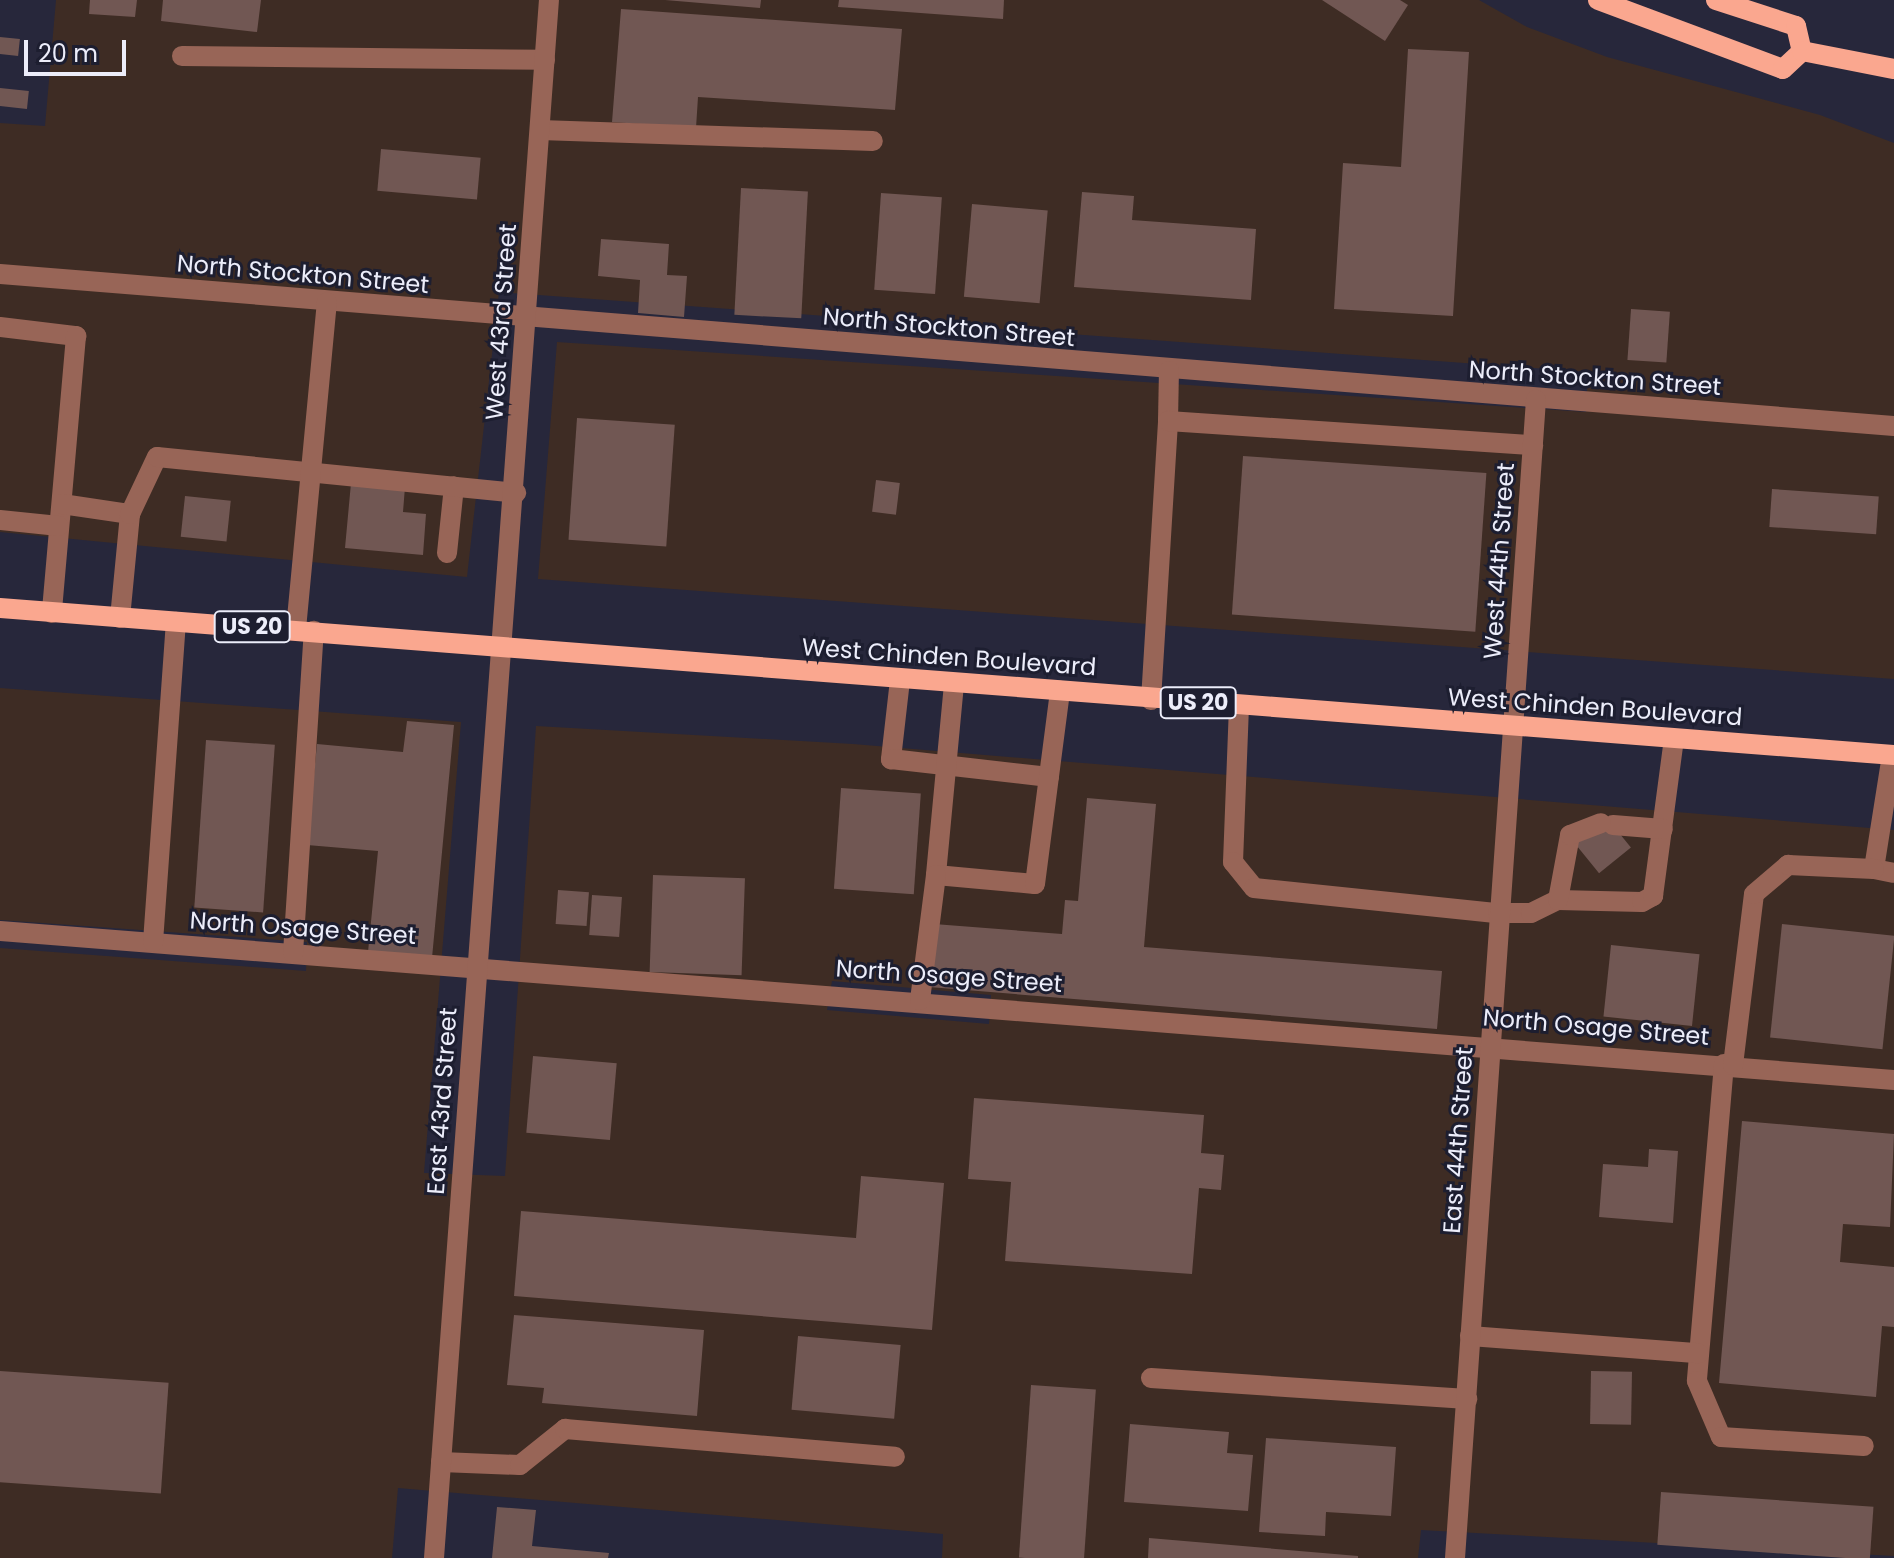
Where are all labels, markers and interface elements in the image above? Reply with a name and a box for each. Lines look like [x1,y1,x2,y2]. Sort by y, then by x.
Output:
scale bar [28,24,130,74]
text: 20 m [38,37,98,70]
street label: West 43rd Street [480,223,522,421]
street label: North Stockton Street [176,249,430,299]
street label: North Stockton Street [822,302,1076,352]
street label: North Stockton Street [1468,355,1722,401]
street label: West 44th Street [1478,462,1520,660]
road number: US 20 [212,609,292,645]
street label: West Chinden Boulevard [801,632,1097,682]
street label: West Chinden Boulevard [1447,682,1743,732]
road number: US 20 [1158,685,1238,721]
street label: North Osage Street [189,906,417,950]
street label: North Osage Street [835,954,1063,998]
street label: North Osage Street [1482,1003,1710,1051]
street label: East 43rd Street [421,1007,463,1195]
street label: East 44th Street [1437,1046,1479,1234]

